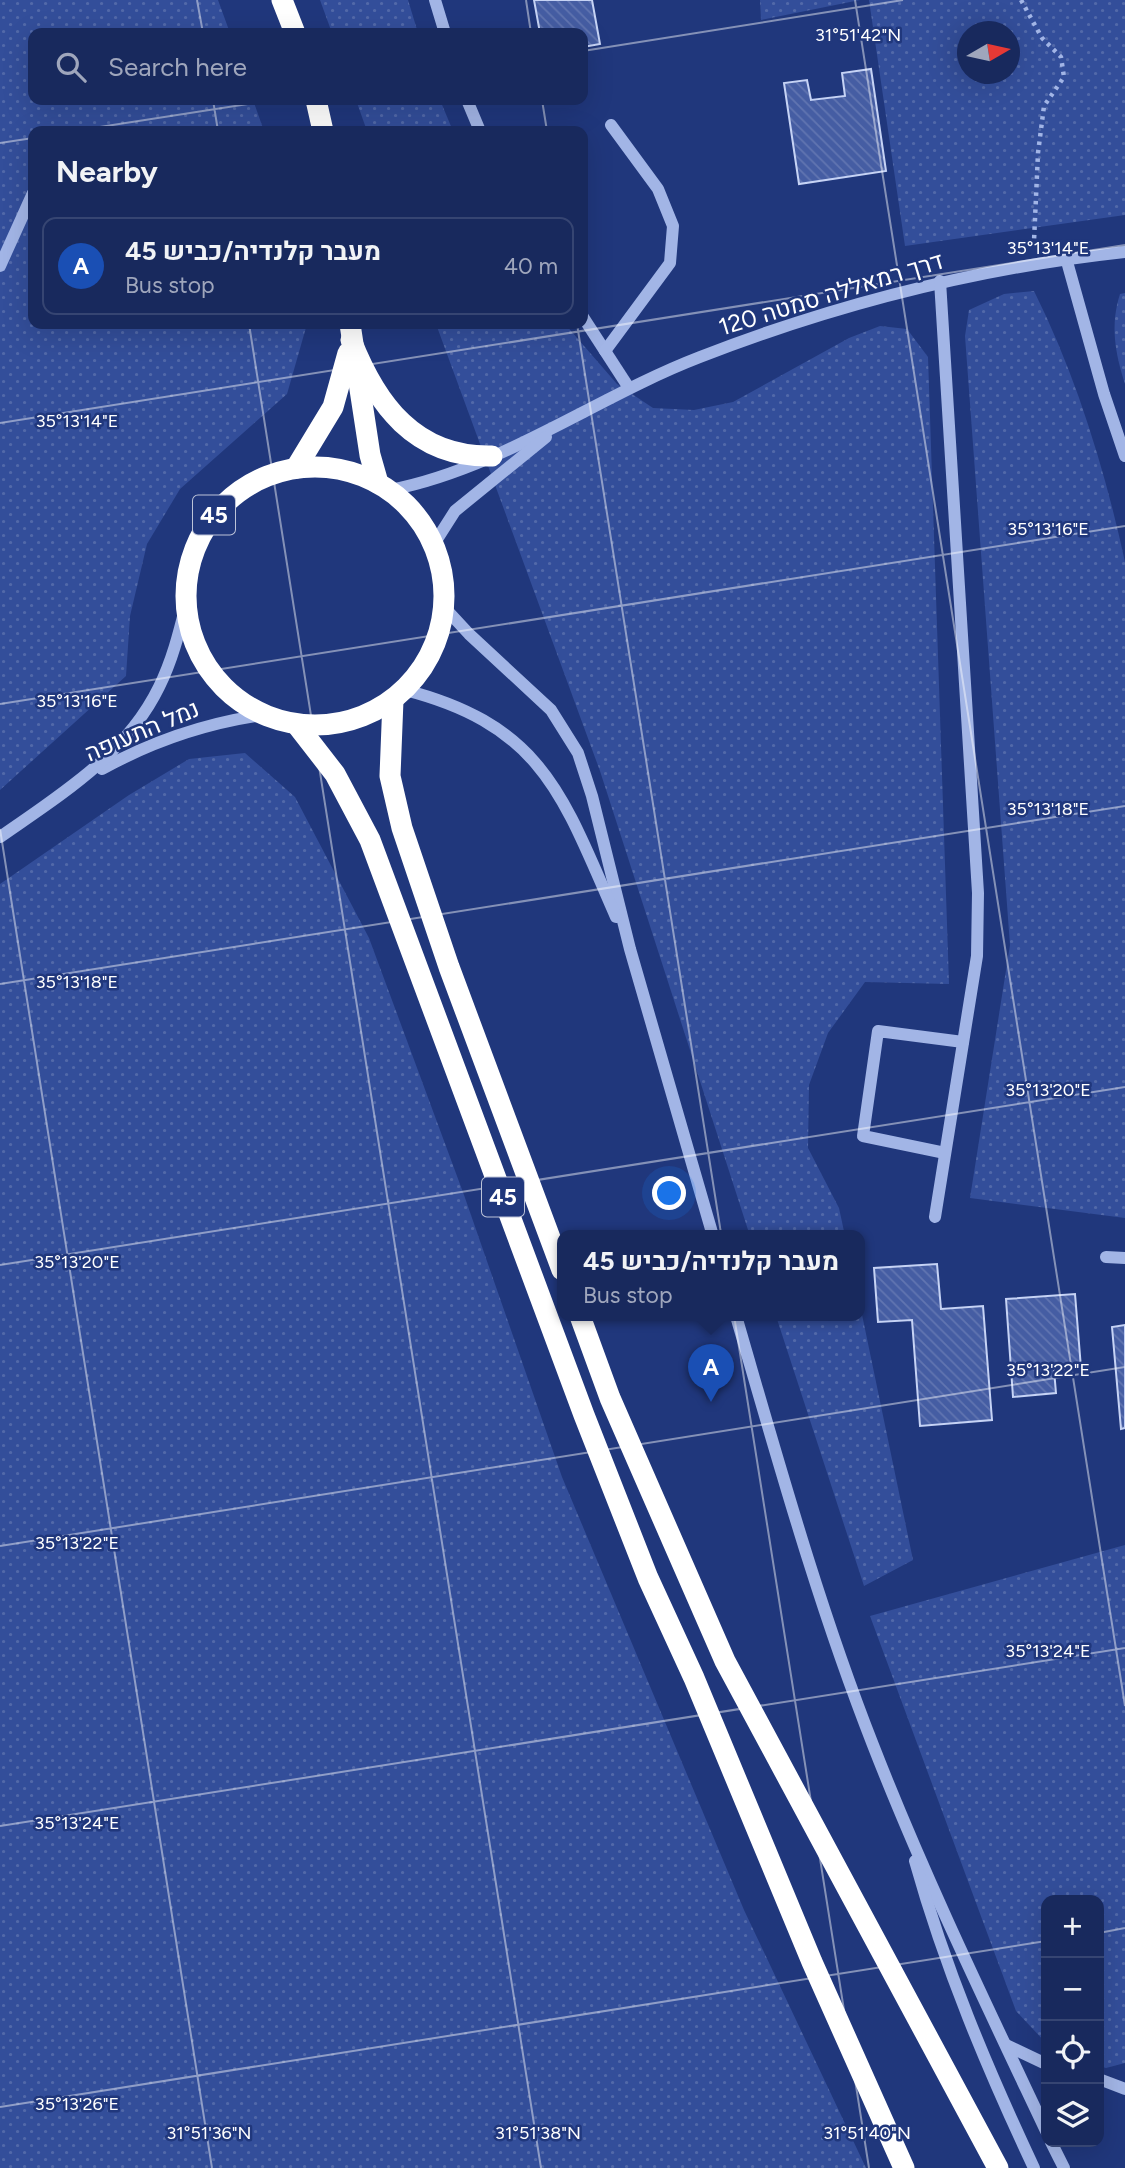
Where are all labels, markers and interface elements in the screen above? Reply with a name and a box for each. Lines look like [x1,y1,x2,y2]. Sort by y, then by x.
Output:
north arrow [957,21,1020,84]
text: 31°51'42"N [815,24,901,46]
search box [28,28,588,105]
icon: search [52,48,90,86]
text: Search here [108,51,247,83]
text: Nearby [56,153,158,190]
text: מעבר קלנדיה/כביש 45 [125,235,381,267]
text: 35°13'14"E [1007,237,1089,259]
street label: דרך רמאללה סמטה 120 [715,246,947,341]
text: A [73,252,89,280]
text: 40 m [504,252,558,280]
text: Bus stop [125,271,215,299]
text: 35°13'14"E [36,410,118,432]
road number: 45 [193,495,235,534]
text: 35°13'16"E [1007,518,1089,540]
text: 35°13'16"E [36,690,118,712]
street label: נמל התעופה [80,693,203,768]
text: 35°13'18"E [1007,798,1089,820]
text: 35°13'18"E [36,971,118,993]
text: 35°13'20"E [1005,1079,1091,1101]
your location [652,1176,686,1210]
road number: 45 [482,1178,524,1216]
popup [557,1230,865,1321]
text: מעבר קלנדיה/כביש 45 [583,1245,839,1277]
text: 35°13'20"E [34,1251,120,1273]
text: Bus stop [583,1281,673,1309]
pin: A [688,1344,734,1402]
text: 35°13'22"E [1006,1359,1090,1381]
text: 35°13'22"E [35,1532,119,1554]
text: 35°13'24"E [1005,1640,1091,1662]
text: 35°13'24"E [34,1812,120,1834]
map controls [1041,1895,1104,2147]
button: + [1041,1895,1104,1958]
button: − [1041,1958,1104,2021]
button: locate [1041,2021,1104,2084]
button: layers [1041,2084,1104,2147]
text: 35°13'26"E [35,2093,119,2115]
text: 31°51'36"N [167,2122,251,2144]
text: 31°51'38"N [495,2122,581,2144]
text: 31°51'40"N [823,2122,911,2144]

